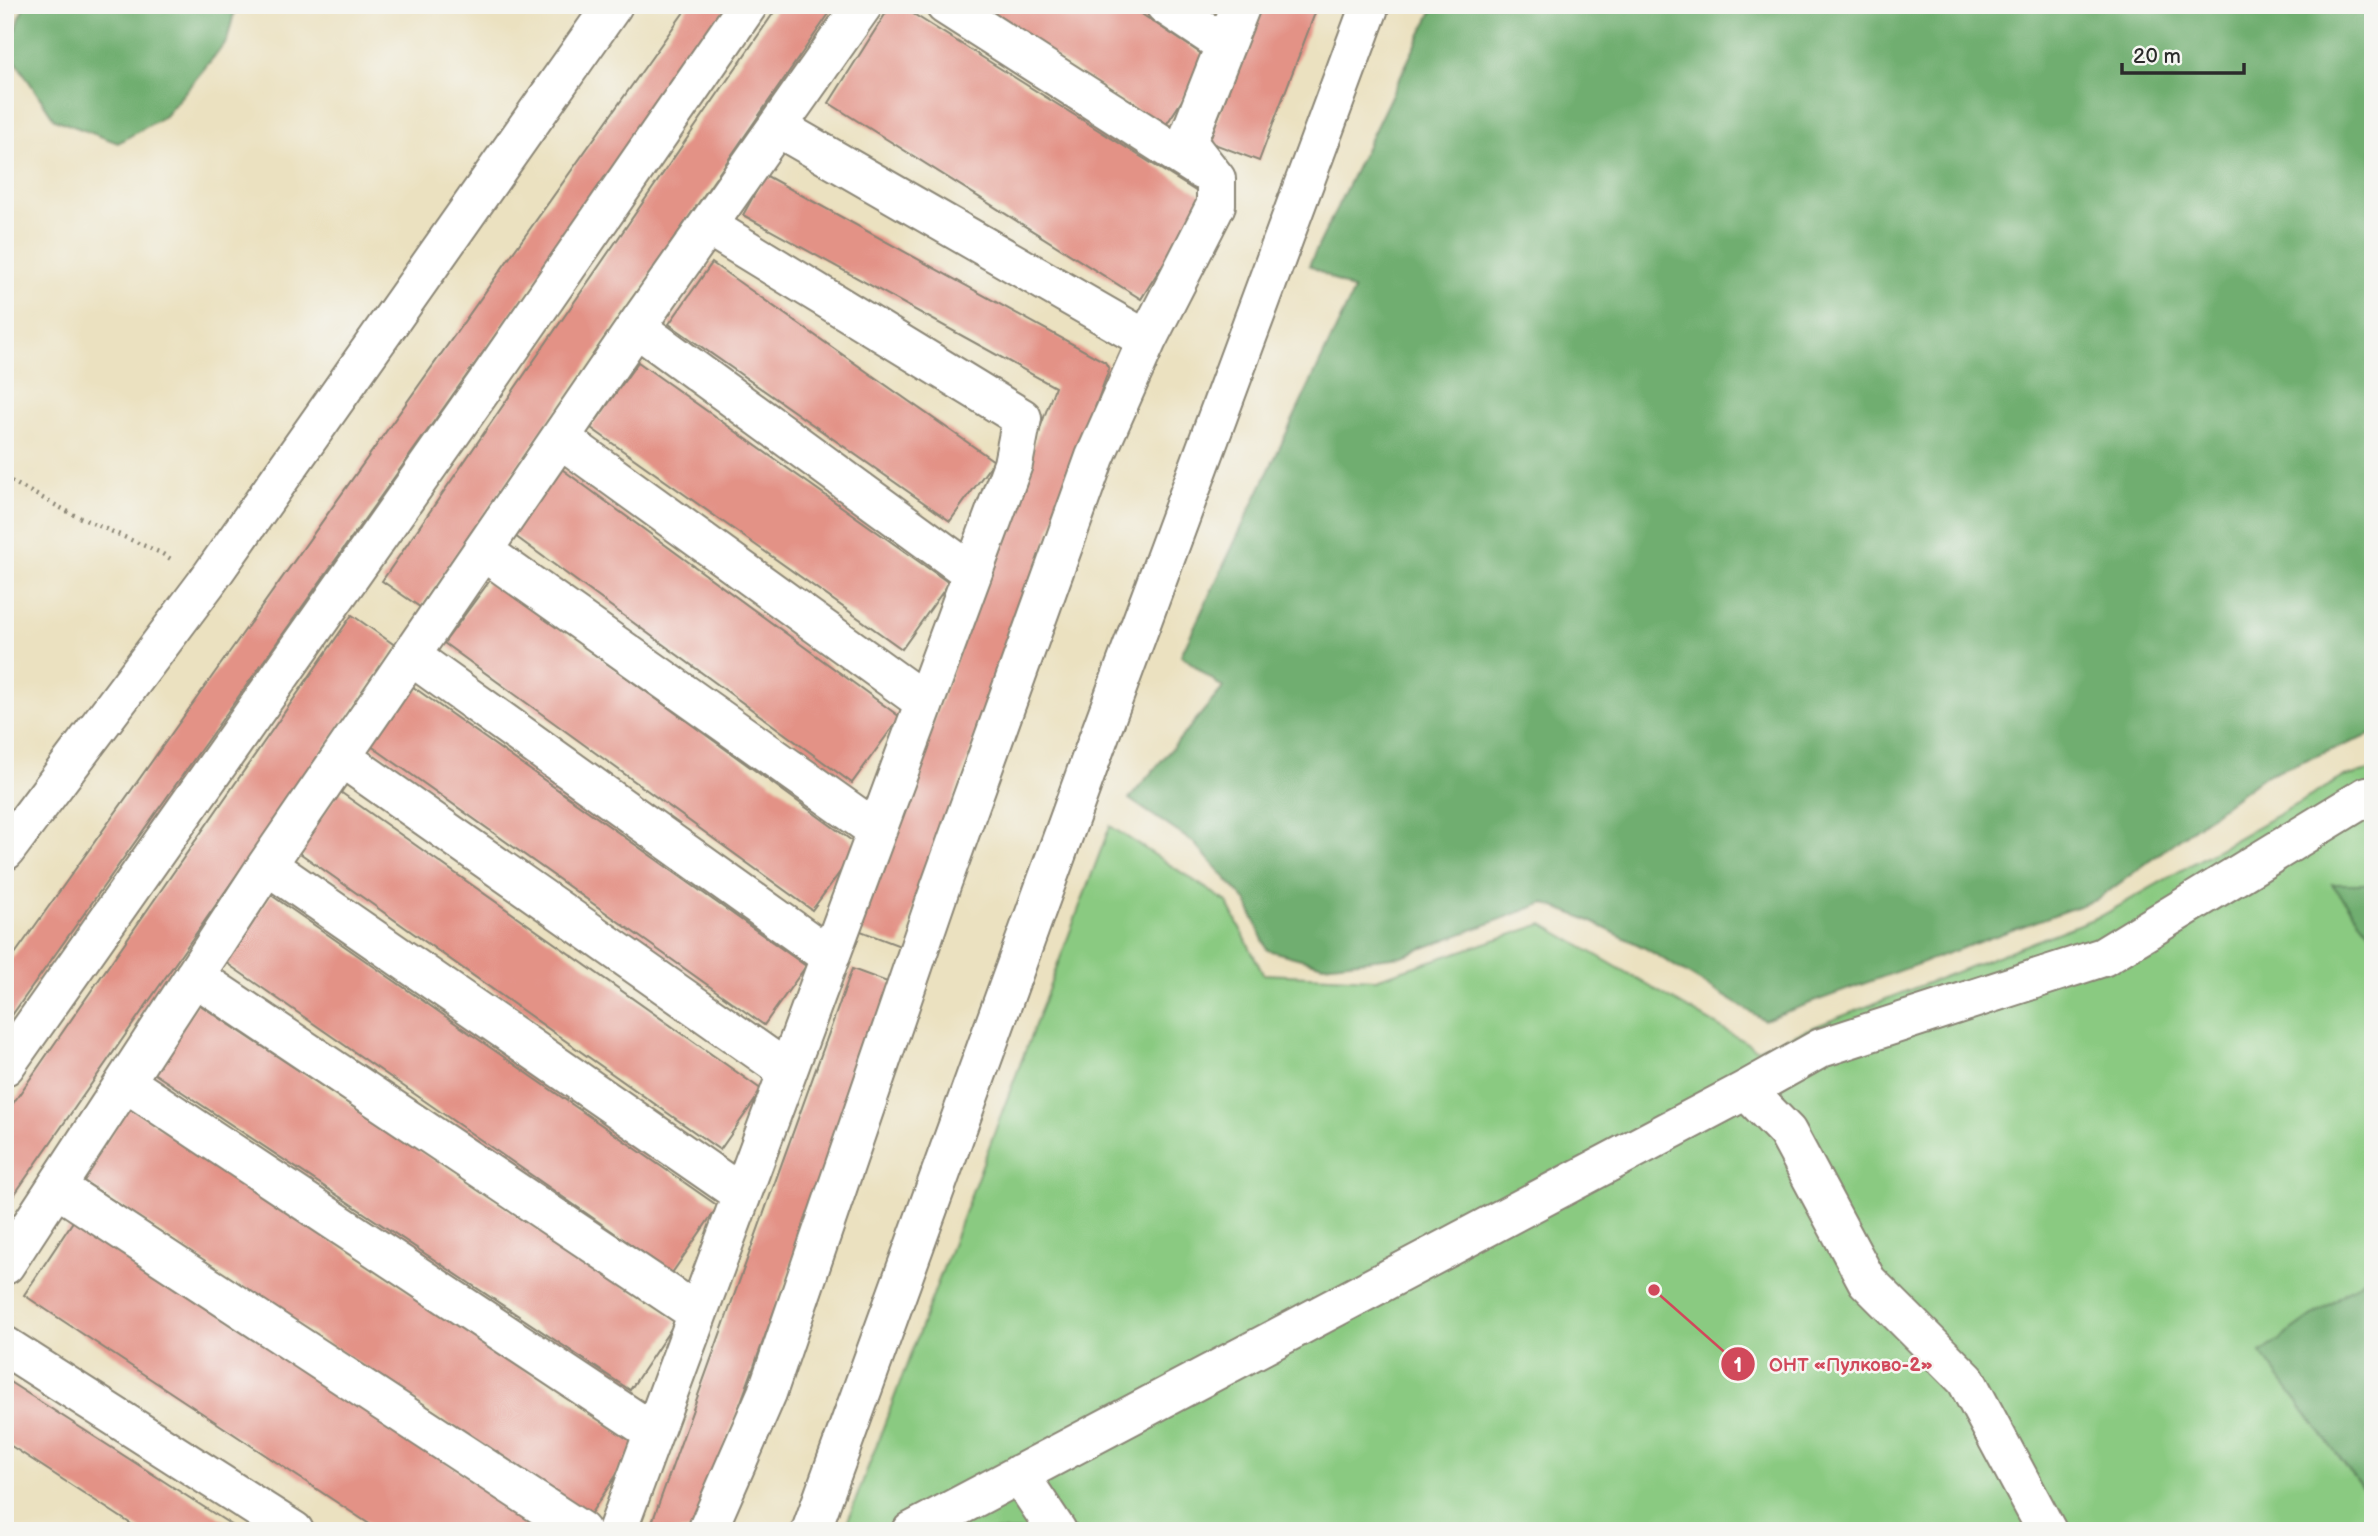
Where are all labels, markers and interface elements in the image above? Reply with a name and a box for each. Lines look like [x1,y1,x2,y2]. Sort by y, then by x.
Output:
scale bar [2122,32,2245,76]
text: 20 m [2133,44,2181,69]
callout: ОНТ «Пулково-2» [1720,1344,1947,1384]
text: 1 [1734,1353,1742,1378]
text: ОНТ «Пулково-2» [1769,1354,1933,1377]

